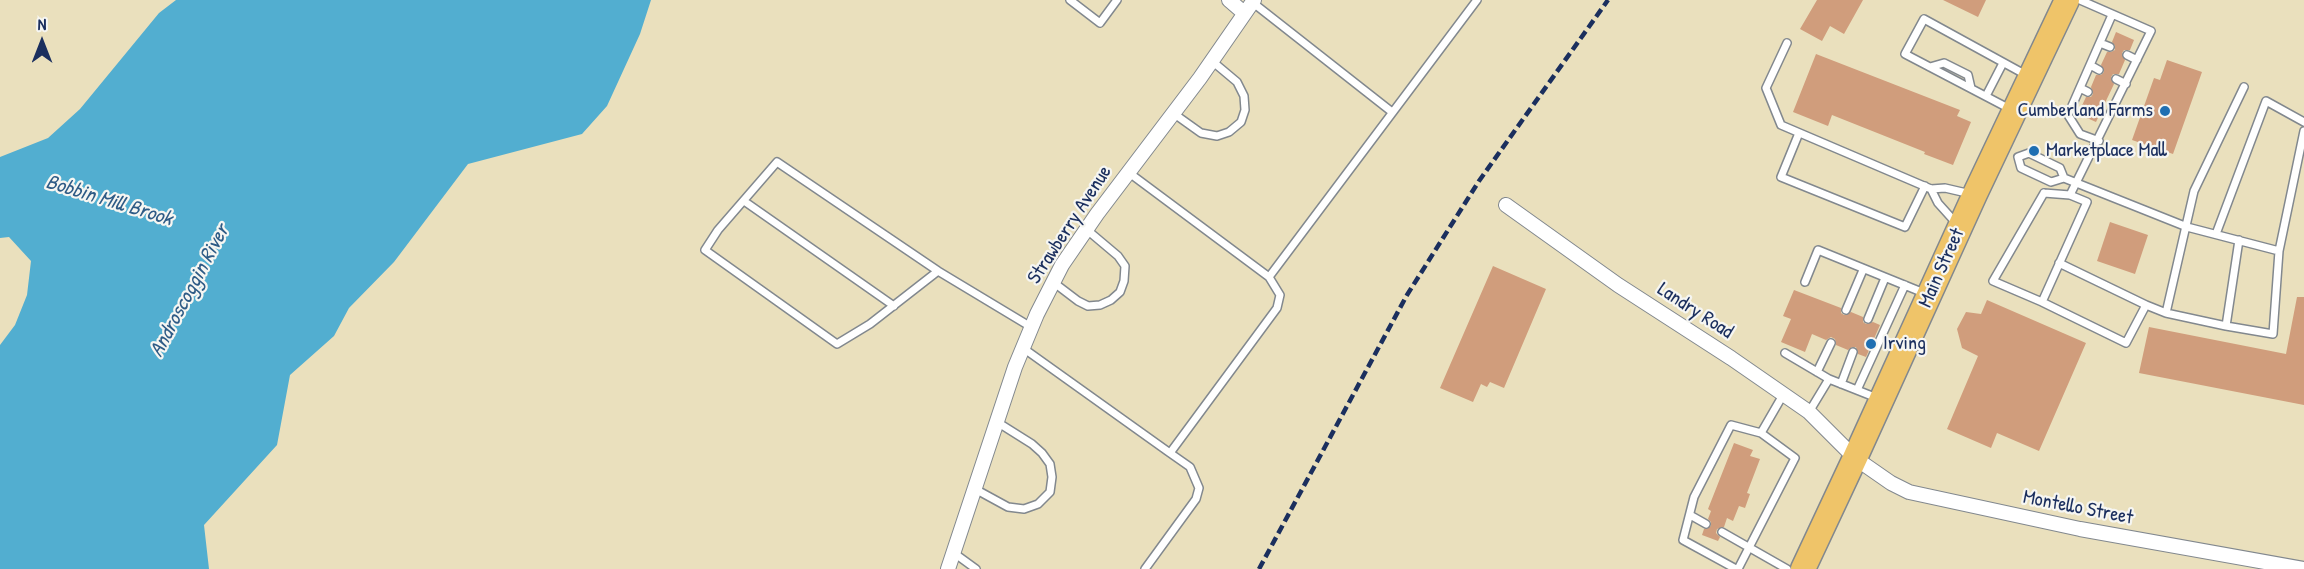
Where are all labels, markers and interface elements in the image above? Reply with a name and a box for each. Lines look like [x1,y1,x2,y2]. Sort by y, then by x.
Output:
north arrow [12,12,72,72]
text: N [38,13,46,35]
place label: Cumberland Farms [2018,99,2153,123]
marker: Cumberland Farms [2158,104,2172,118]
place label: Marketplace Mall [2046,139,2167,163]
marker: Marketplace Mall [2027,144,2041,158]
street label: Strawberry Avenue [1023,161,1117,289]
water label: Bobbin Mill Brook [43,170,175,232]
water label: Androscoggin River [145,221,235,361]
street label: Main Street [1914,225,1970,311]
street label: Landry Road [1653,278,1737,344]
place label: Irving [1883,332,1926,356]
marker: Irving [1864,337,1878,351]
street label: Montello Street [2021,486,2135,530]

